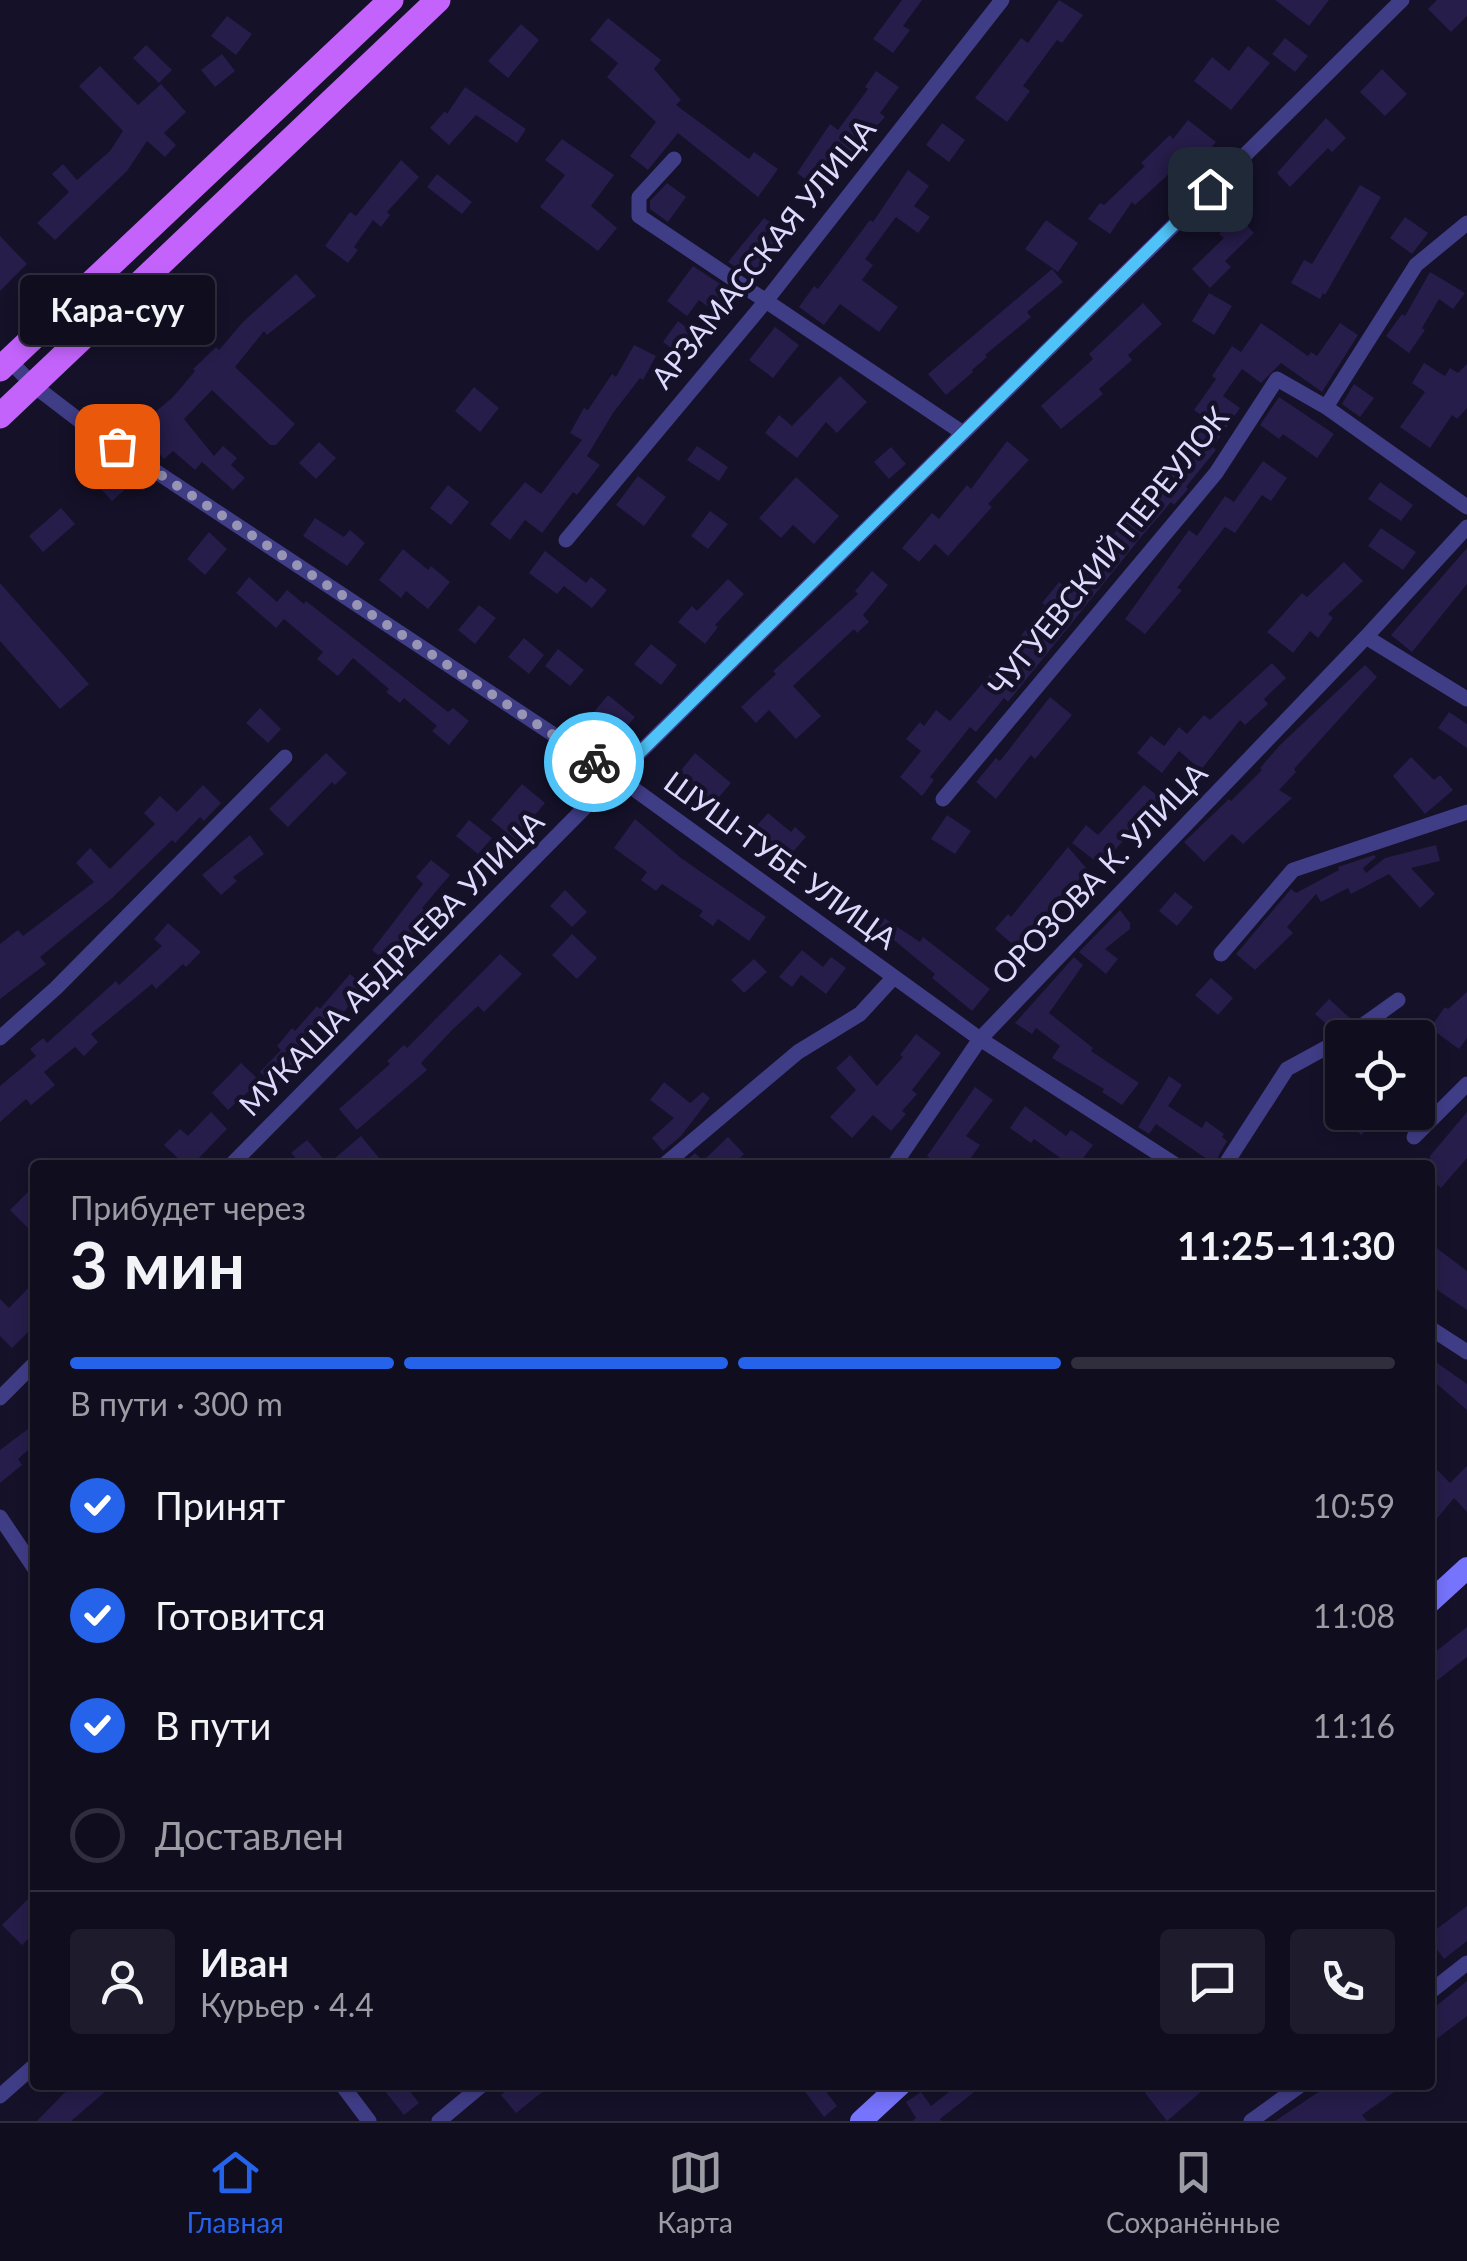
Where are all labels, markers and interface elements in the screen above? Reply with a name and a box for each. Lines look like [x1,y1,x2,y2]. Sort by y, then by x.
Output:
street label: АРЗАМАССКАЯ УЛИЦА [643,110,883,395]
pin [1168,147,1253,232]
icon: home [1183,162,1238,217]
callout: Кара-суу [19,276,214,346]
text: Кара-суу [51,290,184,329]
street label: ЧУГУЕВСКИЙ ПЕРЕУЛОК [980,399,1235,703]
pin [75,404,160,489]
icon: bag [90,419,145,474]
courier [544,712,644,812]
icon: bike [567,735,622,790]
street label: ОРОЗОВА К. УЛИЦА [983,754,1214,991]
street label: ШУШ-ТУБЕ УЛИЦА [658,763,905,956]
street label: МУКАША АБДРАЕВА УЛИЦА [231,802,551,1122]
map controls [1325,1020,1435,1130]
button: locate [1325,1020,1435,1130]
text: Прибудет через [70,1188,306,1227]
text: 11:25–11:30 [1177,1222,1395,1268]
text: 3 мин [70,1225,245,1303]
text: В пути · 300 m [70,1384,283,1423]
icon: check [70,1478,125,1533]
text: Принят [155,1482,285,1528]
text: 10:59 [1313,1486,1395,1525]
icon: check [70,1588,125,1643]
text: Готовится [155,1592,326,1638]
text: 11:08 [1313,1596,1395,1635]
icon: check [70,1698,125,1753]
text: В пути [155,1702,271,1748]
text: 11:16 [1313,1706,1395,1745]
text: Доставлен [155,1812,344,1858]
button: person [70,1929,175,2034]
button: chat [1160,1929,1265,2034]
button: phone [1290,1929,1395,2034]
text: Иван [200,1939,289,1985]
text: Курьер · 4.4 [200,1985,374,2024]
tab: Главная [187,2145,284,2239]
tab: Карта [657,2145,733,2239]
tab: Сохранённые [1106,2145,1280,2239]

